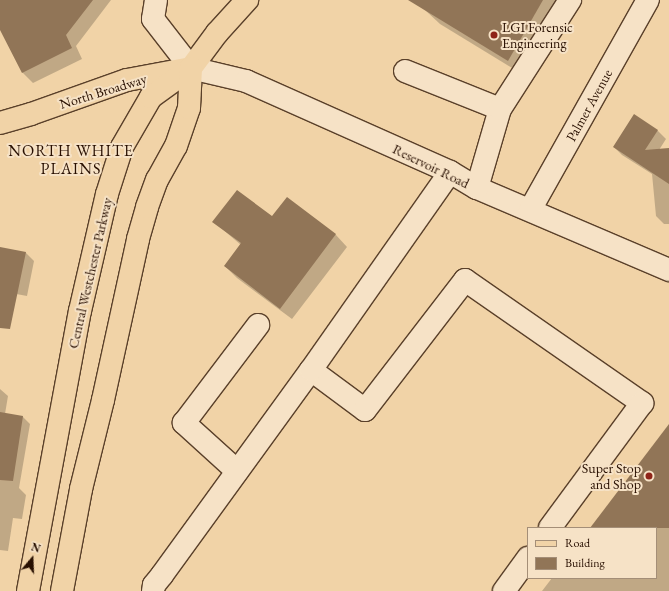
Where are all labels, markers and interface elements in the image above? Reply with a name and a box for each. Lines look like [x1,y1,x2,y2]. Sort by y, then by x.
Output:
place label: LGI Forensic Engineering [502,19,573,52]
marker: LGI Forensic Engineering [489,30,499,40]
street label: Palmer Avenue [562,66,616,144]
street label: North Broadway [57,70,149,112]
street label: Reservoir Road [390,140,472,192]
district label: NORTH WHITE PLAINS [8,141,134,179]
street label: Central Westchester Parkway [64,196,116,350]
place label: Super Stop and Shop [582,460,641,492]
marker: Super Stop and Shop [644,471,654,481]
legend [527,527,657,579]
text: Road [565,535,590,551]
north arrow [12,539,52,579]
text: N [29,540,42,556]
text: Building [565,555,605,571]

